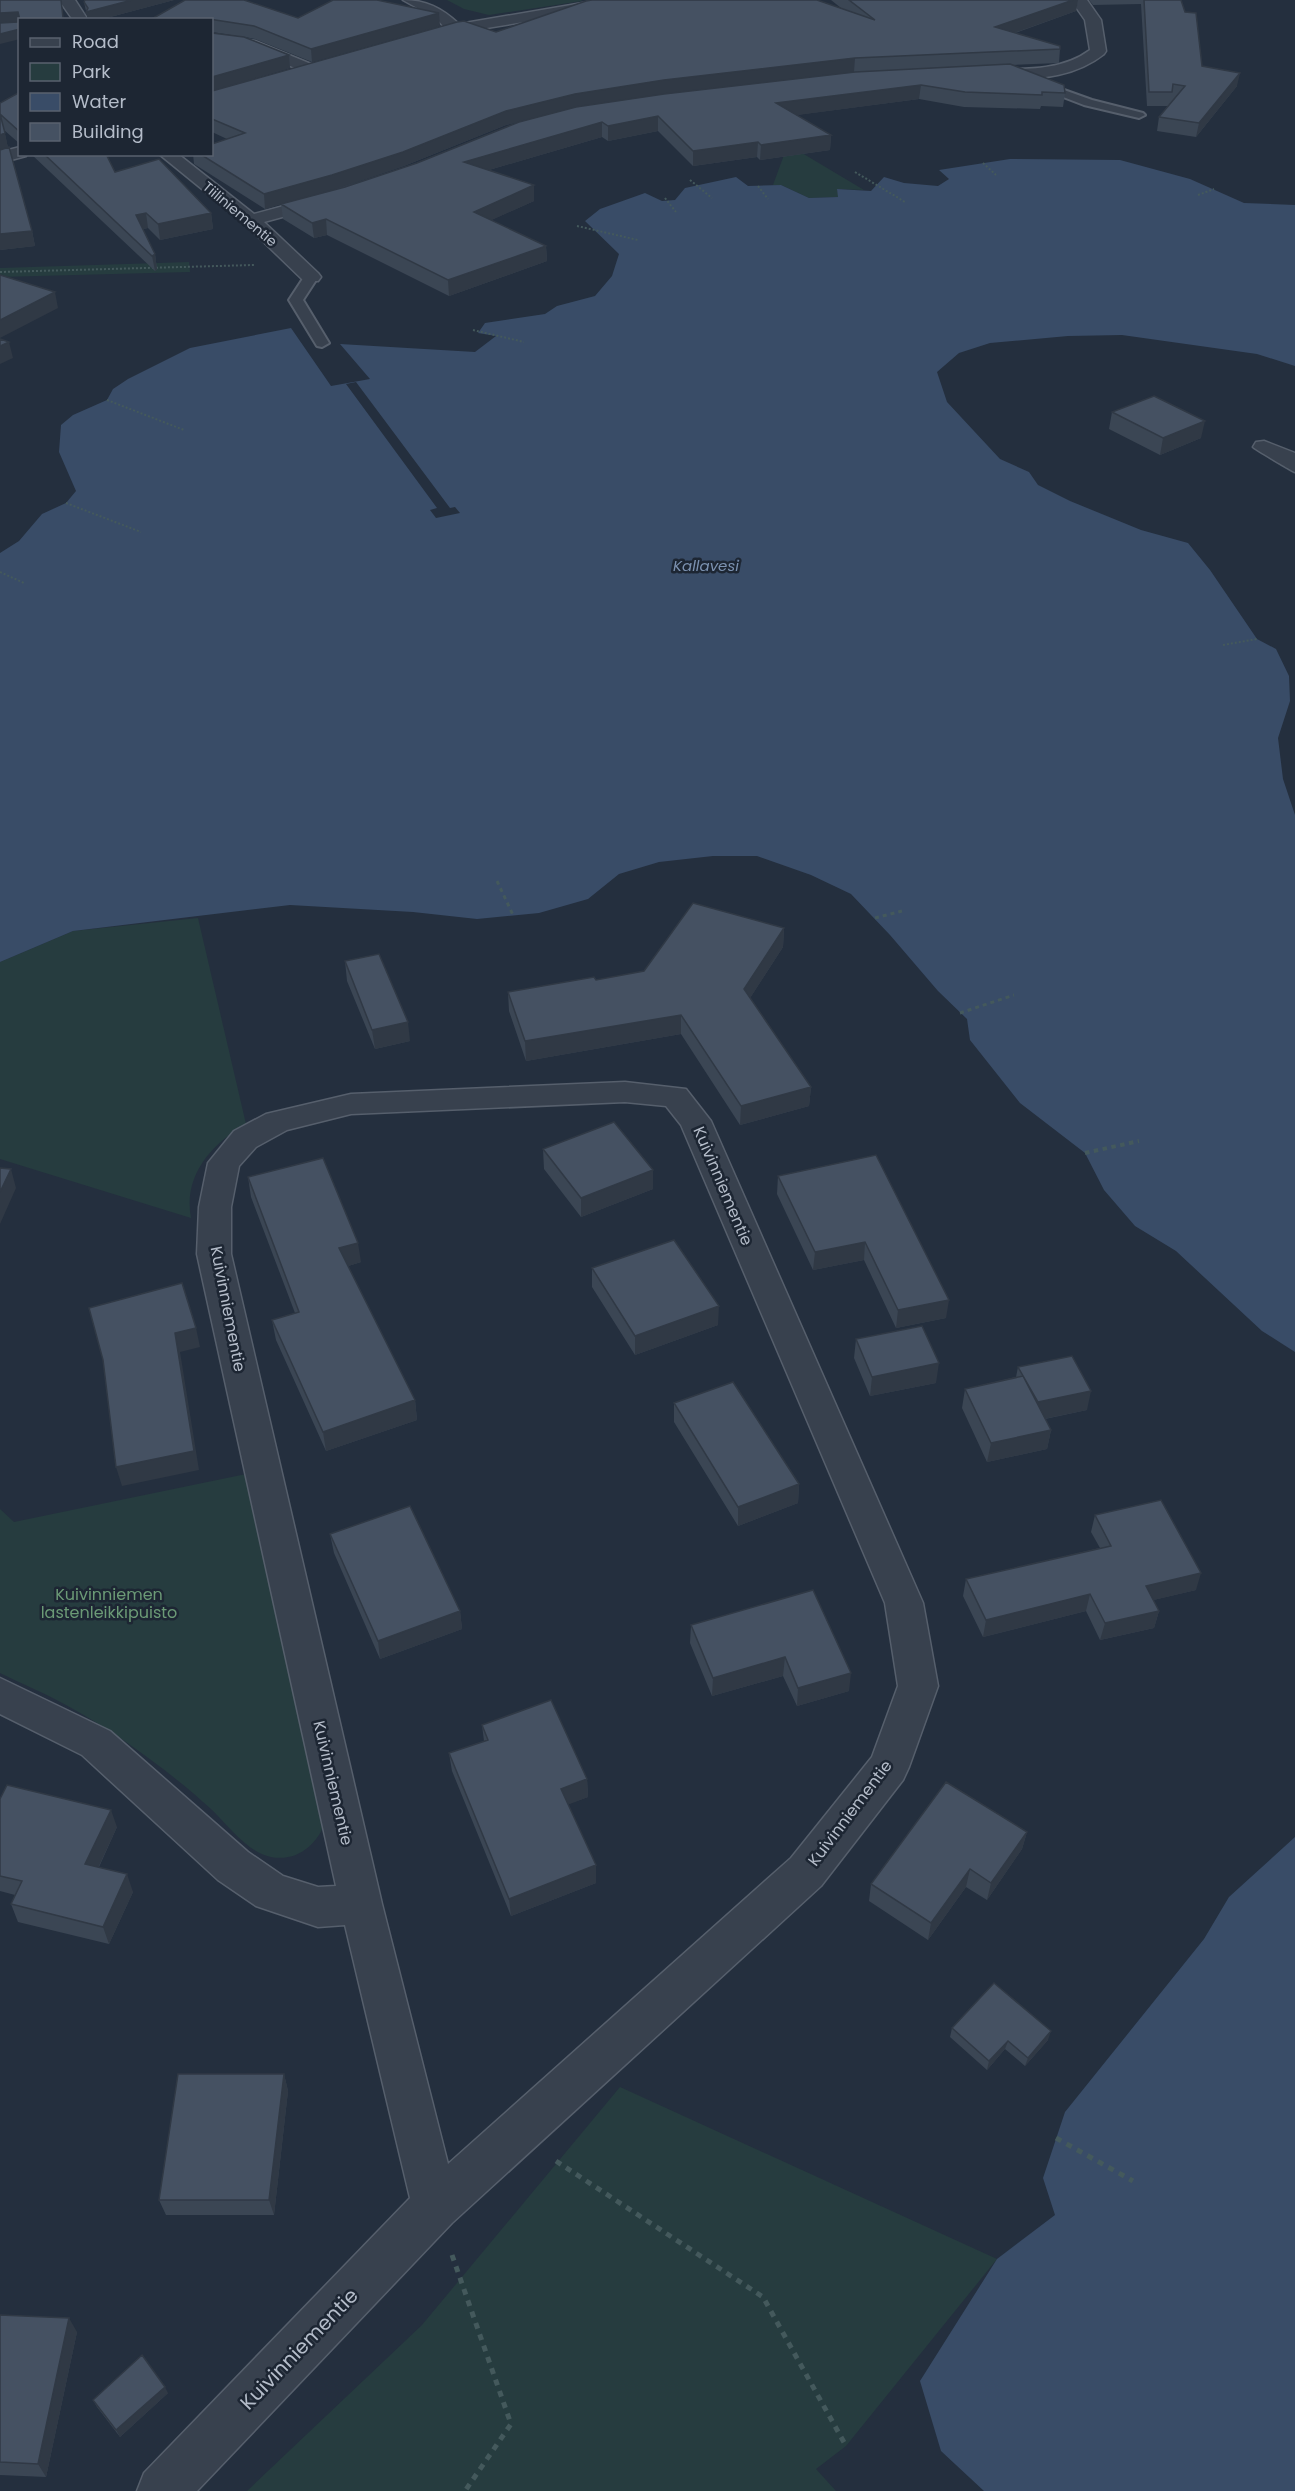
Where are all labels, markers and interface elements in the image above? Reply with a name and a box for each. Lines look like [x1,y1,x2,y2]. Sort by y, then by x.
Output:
legend [18,18,213,156]
text: Road [72,29,119,54]
text: Park [72,59,111,84]
text: Water [72,89,126,114]
text: Building [72,119,144,144]
street label: Tiiliniementie [198,177,282,251]
water label: Kallavesi [673,555,739,576]
street label: Kuivinniementie [688,1123,758,1249]
street label: Kuivinniementie [205,1244,251,1374]
park label: Kuivinniemen lastenleikkipuisto [41,1583,177,1624]
street label: Kuivinniementie [307,1718,359,1848]
street label: Kuivinniementie [802,1755,898,1871]
street label: Kuivinniementie [234,2282,364,2416]

